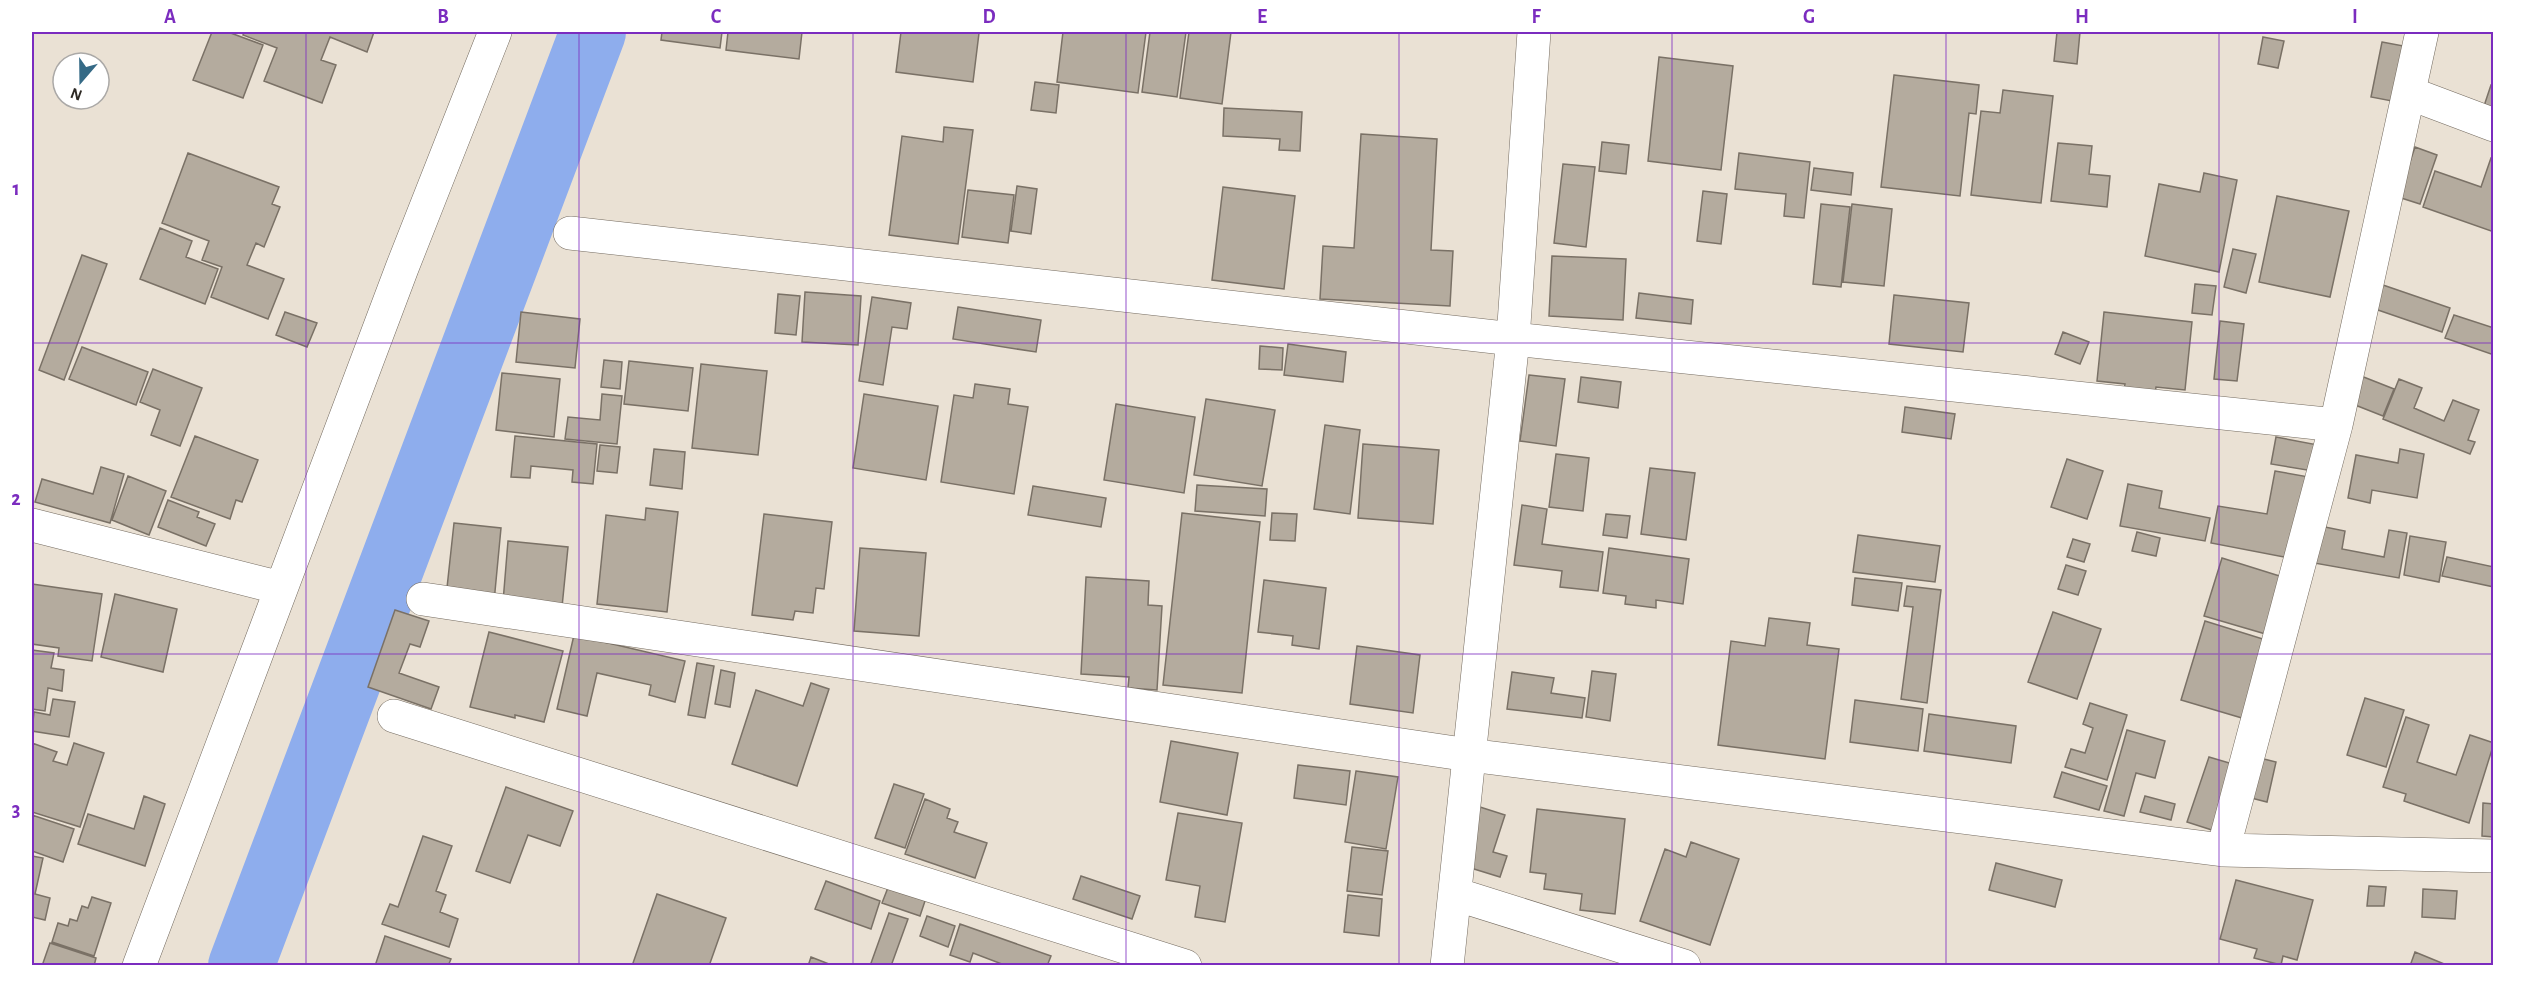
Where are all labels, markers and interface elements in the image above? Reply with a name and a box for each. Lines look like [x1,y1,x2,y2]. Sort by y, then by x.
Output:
text: A [164,7,176,27]
text: B [437,7,449,27]
text: C [711,7,722,27]
text: D [982,7,996,27]
text: E [1257,7,1267,27]
text: F [1531,7,1541,27]
text: G [1803,7,1815,27]
text: H [2075,7,2089,27]
text: I [2352,7,2358,27]
north arrow [51,51,111,111]
text: N [68,85,84,104]
text: 1 [12,179,20,199]
text: 2 [11,489,21,509]
text: 3 [12,800,20,820]

